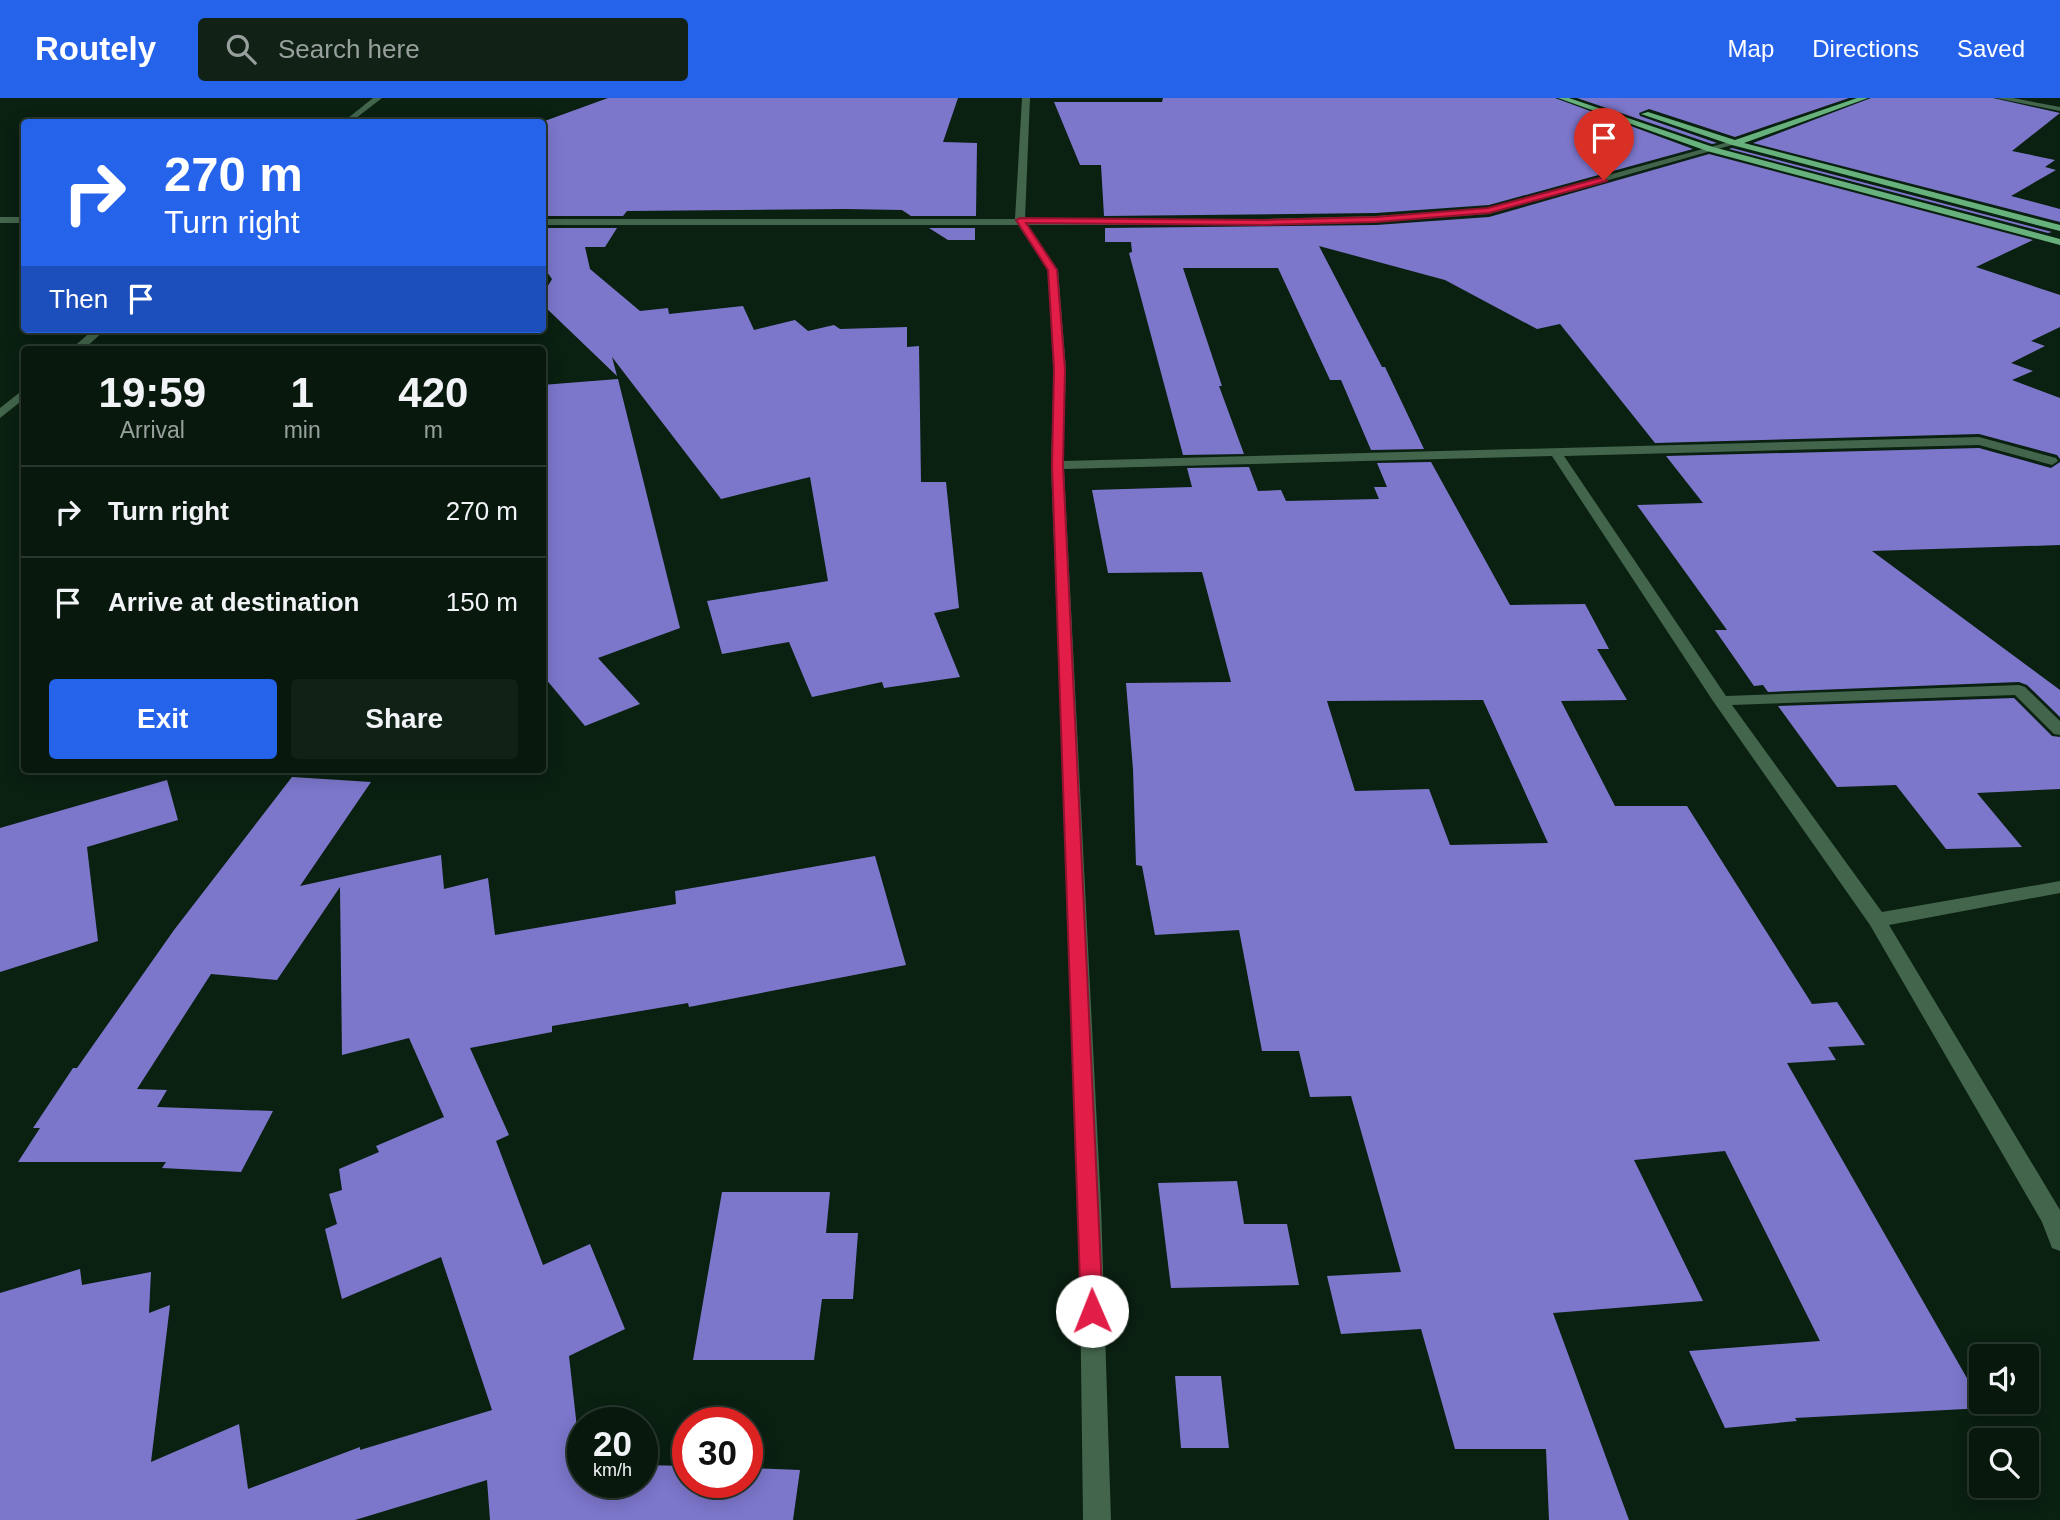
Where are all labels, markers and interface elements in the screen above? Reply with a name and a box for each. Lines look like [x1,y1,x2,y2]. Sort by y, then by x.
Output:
search box [198,18,688,81]
text: Routely [35,30,156,67]
icon: search [222,30,260,68]
text: Search here [278,34,420,64]
text: Map [1728,35,1774,62]
text: Directions [1812,35,1919,62]
text: Saved [1957,35,2025,62]
pin [1574,108,1634,180]
icon: arrive [1585,119,1623,157]
icon: right [49,147,140,238]
text: 270 m [164,147,303,201]
text: Turn right [164,204,300,240]
icon: arrive [122,280,160,318]
text: Then [49,284,108,314]
text: 19:59 [99,369,206,416]
text: 1 [290,369,314,416]
text: 420 [398,369,468,416]
text: Arrival [120,417,185,443]
text: min [284,417,321,443]
text: m [424,417,443,443]
icon: right [49,493,87,531]
text: Turn right [108,496,229,526]
text: 270 m [446,496,518,526]
icon: arrive [49,584,87,622]
text: Arrive at destination [108,587,359,617]
text: 150 m [446,587,518,617]
button: Exit [49,679,277,759]
button: Share [291,679,518,759]
position arrow [1055,1274,1129,1348]
map controls [1969,1344,2039,1498]
button: sound [1969,1344,2039,1414]
speed limit sign: 30 [672,1407,763,1498]
text: 20 [593,1424,632,1463]
button: search [1969,1428,2039,1498]
text: km/h [593,1460,632,1480]

